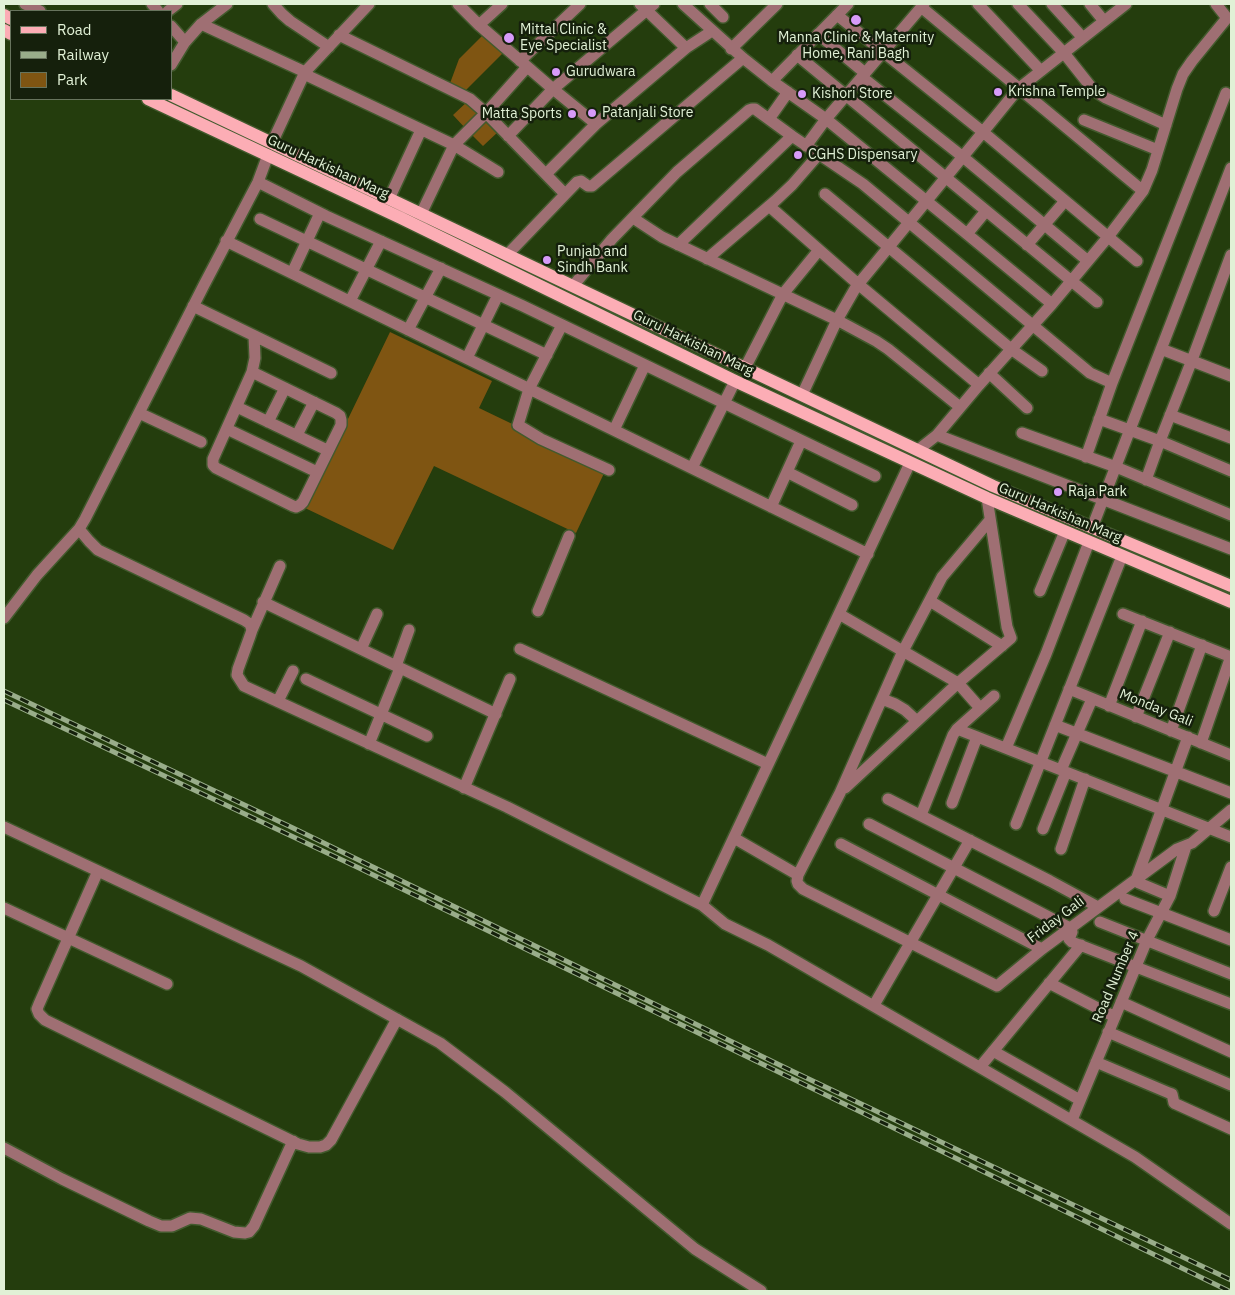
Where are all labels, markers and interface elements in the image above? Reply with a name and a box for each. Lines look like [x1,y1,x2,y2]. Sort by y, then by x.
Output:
legend [10,10,172,100]
marker: Manna Clinic & Maternity Home, Rani Bagh [849,13,863,27]
text: Road [57,20,92,39]
place label: Mittal Clinic & Eye Specialist [520,22,607,54]
place label: Manna Clinic & Maternity Home, Rani Bagh [778,30,934,62]
marker: Mittal Clinic & Eye Specialist [502,31,516,45]
text: Railway [57,45,109,64]
place label: Gurudwara [566,64,636,80]
marker: Gurudwara [550,66,562,78]
text: Park [57,70,87,89]
place label: Krishna Temple [1008,84,1105,100]
place label: Kishori Store [812,86,893,102]
marker: Krishna Temple [992,86,1004,98]
marker: Kishori Store [796,88,808,100]
place label: Patanjali Store [602,105,693,121]
place label: Matta Sports [482,106,562,122]
marker: Patanjali Store [586,107,598,119]
marker: Matta Sports [566,108,578,120]
street label: Guru Harkishan Marg [265,131,391,203]
place label: CGHS Dispensary [808,147,918,163]
marker: CGHS Dispensary [792,149,804,161]
place label: Punjab and Sindh Bank [557,244,628,276]
marker: Punjab and Sindh Bank [541,254,553,266]
street label: Guru Harkishan Marg [630,307,756,379]
street label: Guru Harkishan Marg [996,479,1124,547]
place label: Raja Park [1068,484,1127,500]
marker: Raja Park [1052,486,1064,498]
street label: Monday Gali [1117,686,1195,730]
street label: Friday Gali [1024,893,1088,947]
street label: Road Number 4 [1089,929,1143,1025]

